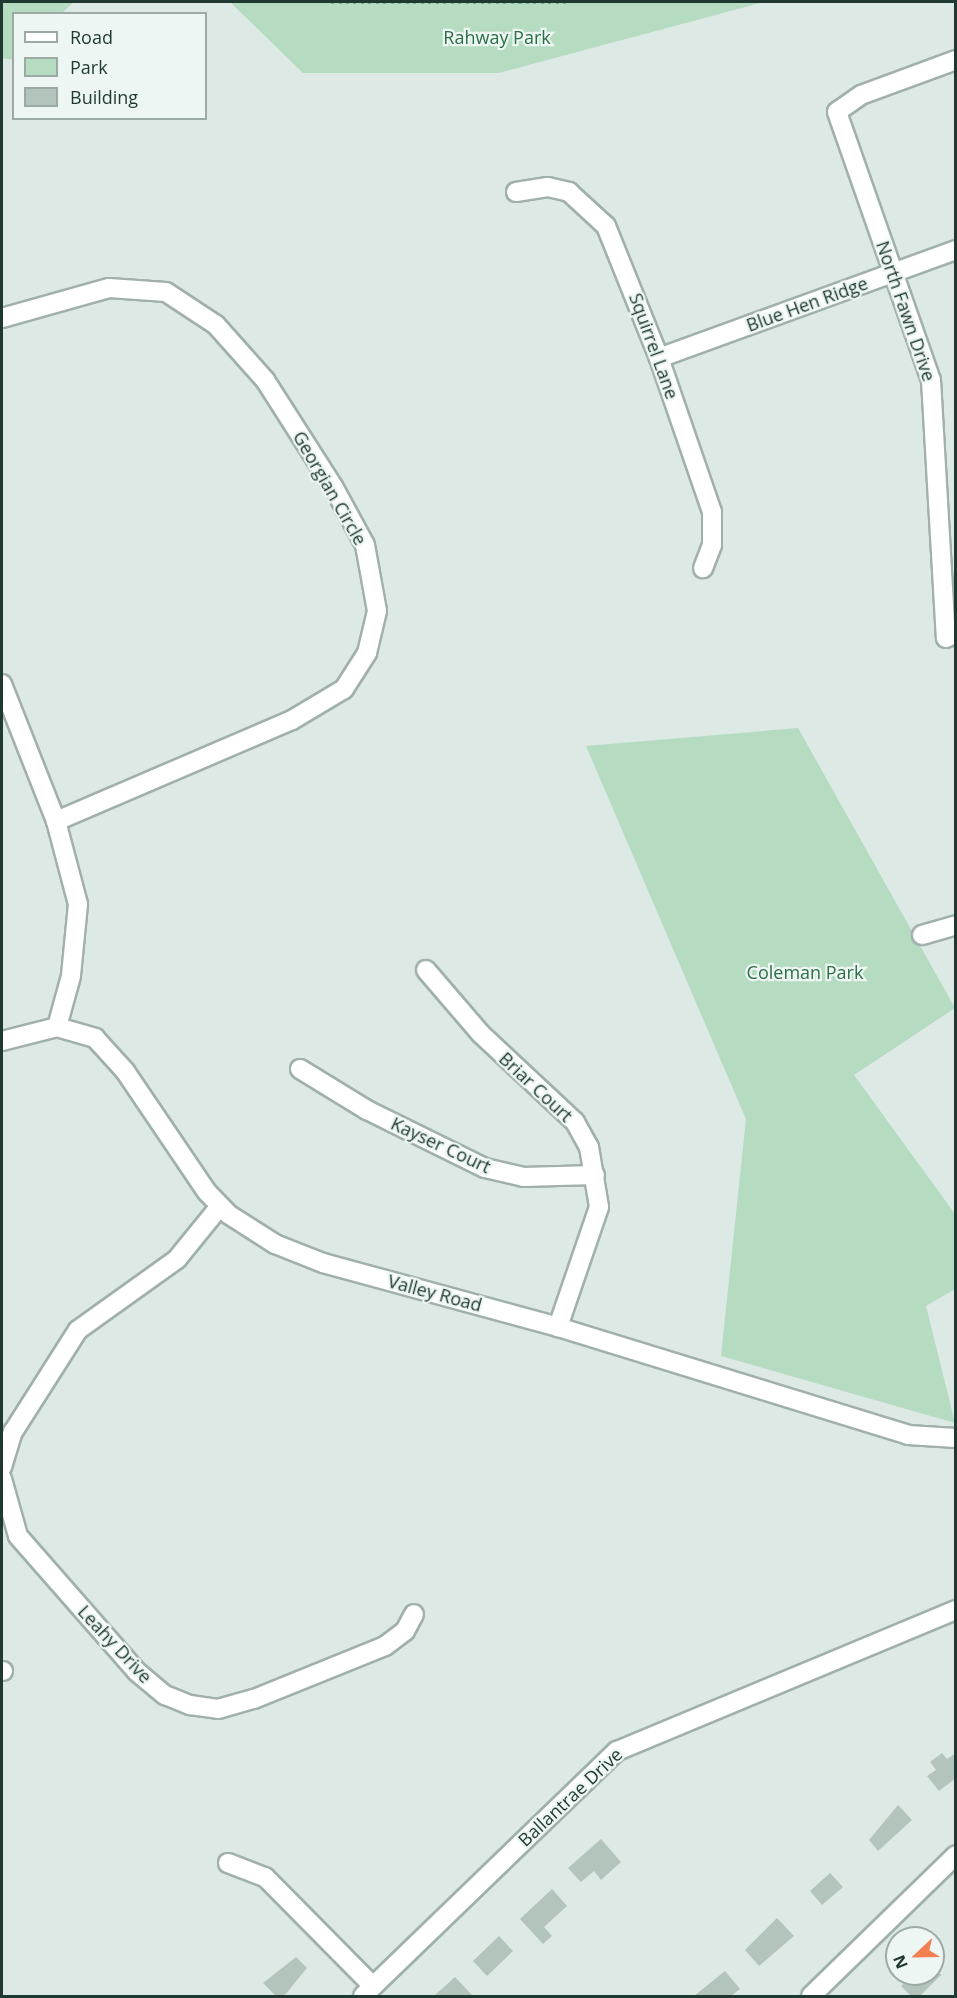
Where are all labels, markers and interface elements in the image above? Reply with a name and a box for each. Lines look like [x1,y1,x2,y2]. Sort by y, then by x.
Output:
legend [12,12,207,120]
text: Road [70,25,113,49]
park label: Rahway Park [443,26,551,48]
text: Park [70,55,108,79]
text: Building [70,85,138,109]
street label: North Fawn Drive [872,238,940,384]
street label: Blue Hen Ridge [743,272,871,336]
street label: Squirrel Lane [625,290,683,402]
street label: Georgian Circle [289,427,371,549]
park label: Coleman Park [747,961,863,983]
street label: Briar Court [495,1048,577,1126]
street label: Kayser Court [388,1112,494,1178]
street label: Valley Road [386,1270,484,1316]
street label: Leahy Drive [74,1601,156,1687]
street label: Ballantrae Drive [513,1743,627,1851]
north arrow [885,1926,945,1986]
text: N [888,1952,913,1972]

